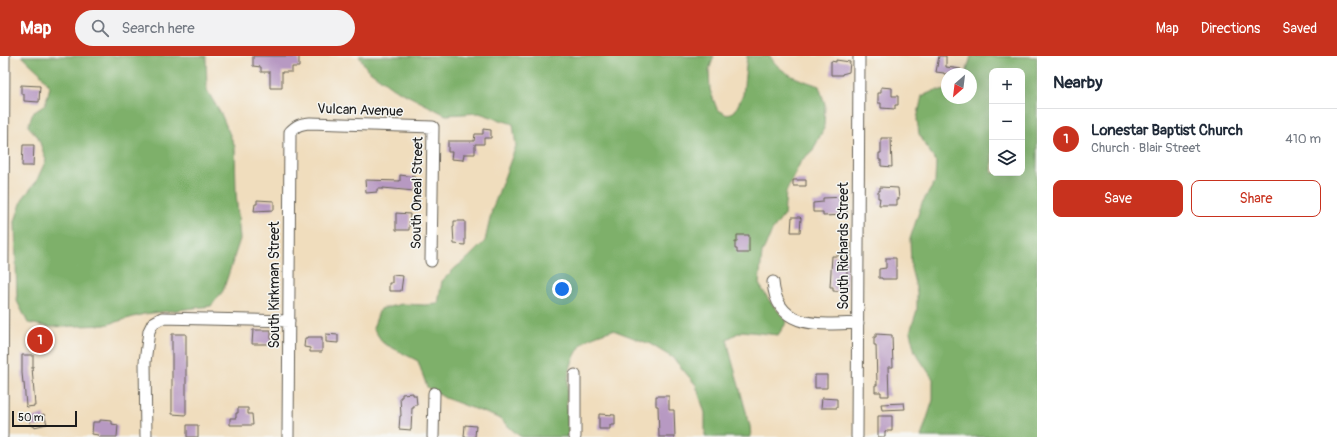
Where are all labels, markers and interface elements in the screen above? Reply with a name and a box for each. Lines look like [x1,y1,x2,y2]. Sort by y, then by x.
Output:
search box [75,10,355,46]
text: Map [20,16,51,40]
icon: search [89,17,111,39]
text: Search here [121,19,195,38]
text: Map [1156,20,1179,37]
text: Directions [1201,20,1260,37]
text: Saved [1282,20,1317,37]
north arrow [941,68,977,104]
map controls [989,68,1025,176]
button: + [989,68,1025,104]
text: Nearby [1053,72,1102,93]
street label: Vulcan Avenue [317,100,403,120]
button: − [989,104,1025,140]
text: Lonestar Baptist Church [1091,121,1243,140]
text: 1 [1063,131,1069,147]
text: 410 m [1285,131,1321,147]
street label: South Oneal Street [408,136,426,249]
button: layers [989,140,1025,176]
text: Church · Blair Street [1091,140,1200,156]
button: Save [1053,180,1183,217]
button: Share [1191,180,1321,217]
street label: South Richards Street [835,182,852,310]
street label: South Kirkman Street [266,221,283,349]
your location [552,279,572,299]
pin: 1 [27,325,53,355]
scale bar [12,409,77,428]
text: 50 m [18,411,44,424]

